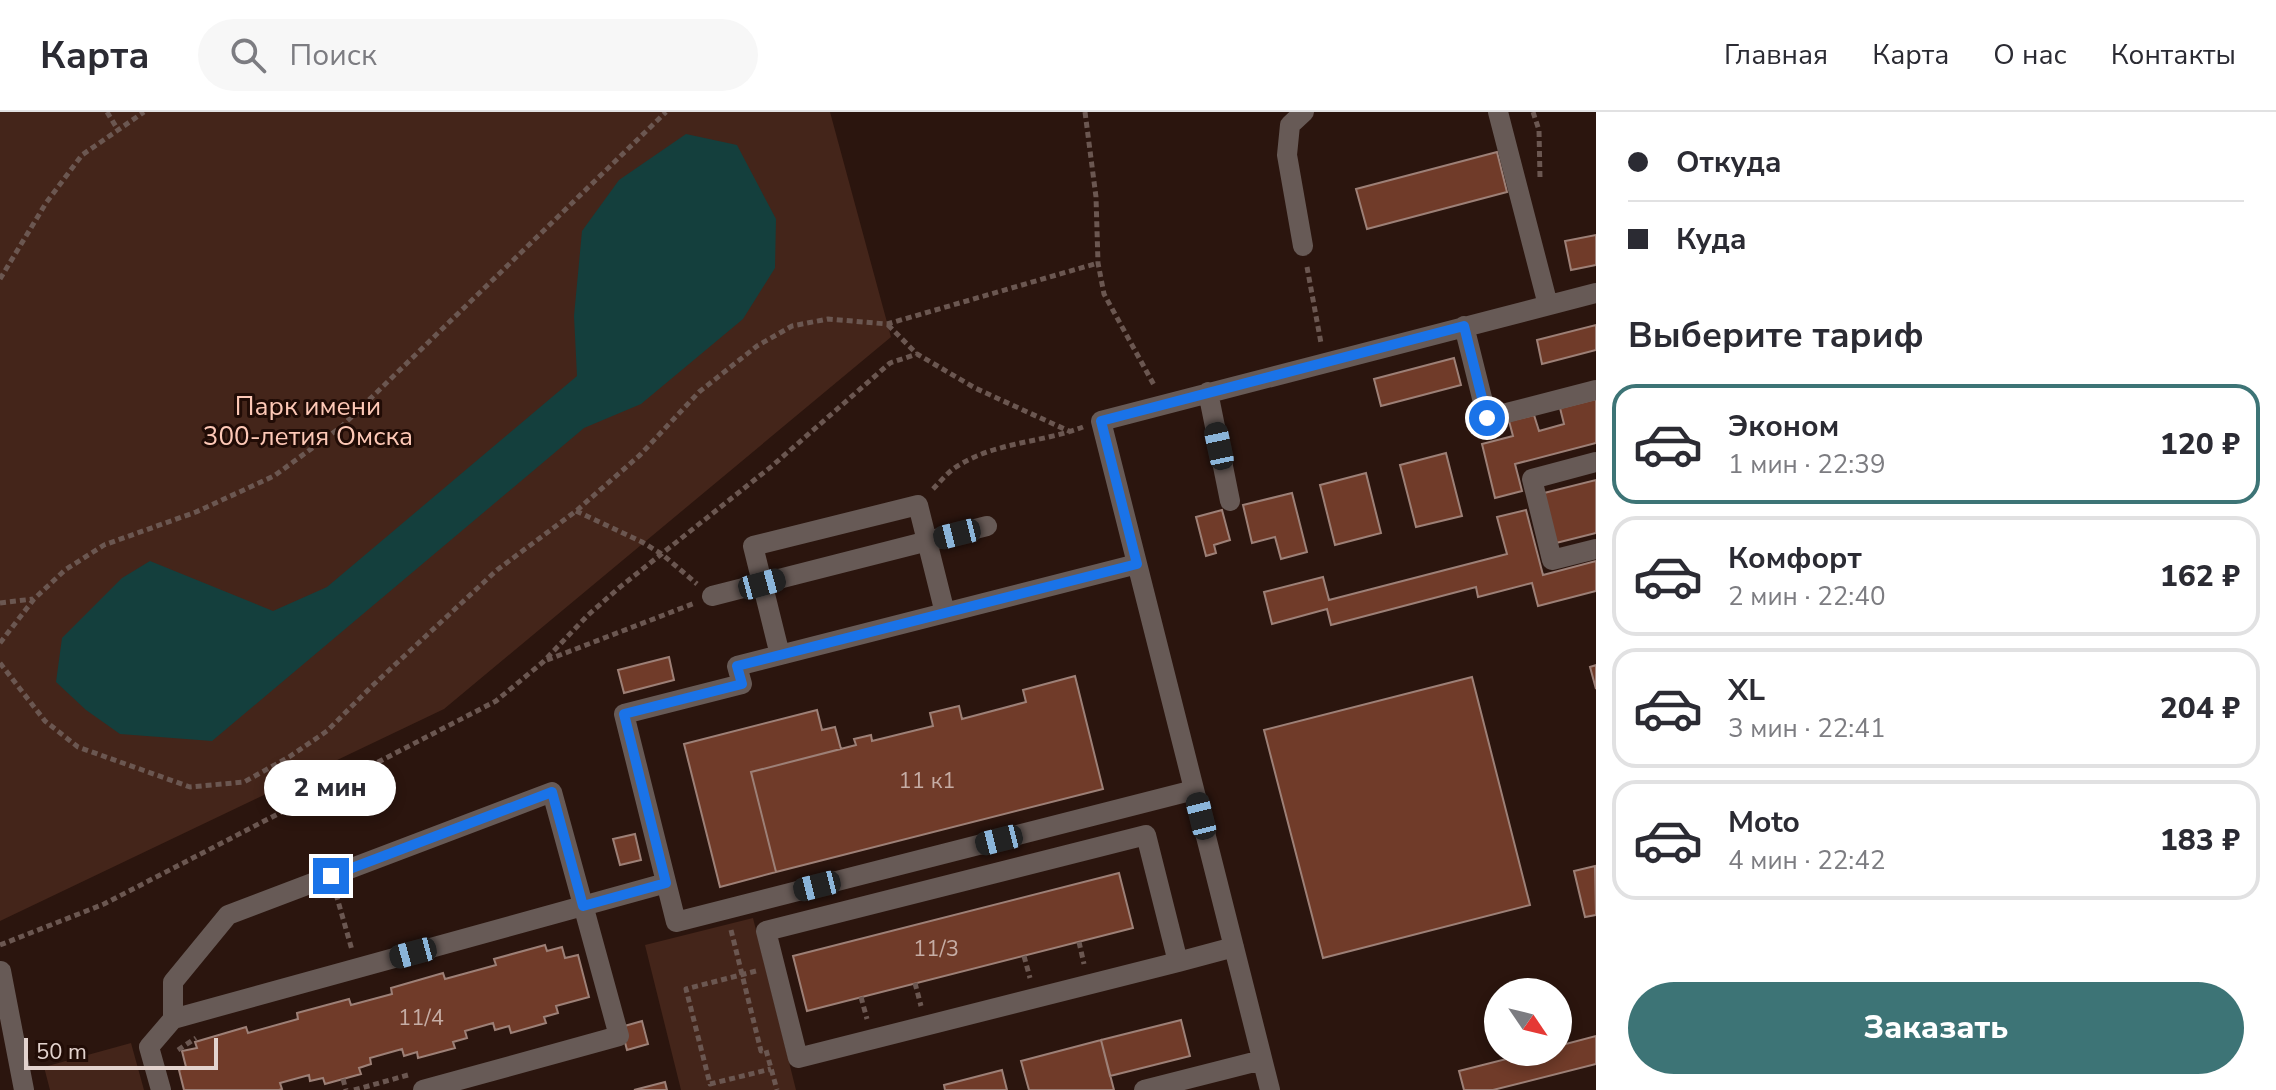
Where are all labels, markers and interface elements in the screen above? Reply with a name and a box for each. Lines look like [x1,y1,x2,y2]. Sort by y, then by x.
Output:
search box [198,19,758,91]
text: Карта [40,30,150,81]
icon: search [226,33,270,77]
text: Поиск [290,35,377,76]
text: Главная [1724,36,1828,74]
text: Карта [1872,36,1949,74]
text: О нас [1993,36,2067,74]
text: Контакты [2111,36,2236,74]
text: Откуда [1676,142,1782,183]
text: Куда [1676,219,1747,260]
text: Выберите тариф [1628,311,1924,360]
park label: Парк имени 300-летия Омска [203,389,413,454]
route start [1469,400,1505,436]
text: Эконом [1728,406,1839,447]
icon: car [1632,408,1704,480]
car [1202,420,1236,472]
text: 120 ₽ [2160,424,2240,465]
text: 1 мин · 22:39 [1728,447,1885,482]
car [931,517,983,551]
text: Комфорт [1728,538,1862,579]
icon: car [1632,540,1704,612]
text: 162 ₽ [2160,556,2240,597]
car [736,566,788,602]
text: 2 мин · 22:40 [1728,579,1885,614]
text: XL [1728,670,1765,711]
icon: car [1632,672,1704,744]
text: 204 ₽ [2160,688,2240,729]
text: 3 мин · 22:41 [1728,711,1885,746]
callout: 2 мин [265,760,397,816]
house number: 11 к1 [899,766,955,796]
text: 2 мин [293,770,367,805]
car [1184,790,1218,842]
text: Moto [1728,802,1800,843]
icon: car [1632,804,1704,876]
text: 183 ₽ [2160,820,2240,861]
car [973,823,1025,857]
text: 4 мин · 22:42 [1728,843,1885,878]
route end [313,858,349,894]
car [791,869,843,903]
house number: 11/3 [913,934,959,964]
car [387,935,439,971]
north arrow [1484,978,1572,1066]
map controls [1484,978,1572,1066]
button: Заказать [1628,982,2244,1074]
house number: 11/4 [398,1003,444,1033]
scale bar [24,1034,218,1070]
text: 50 m [36,1037,87,1067]

